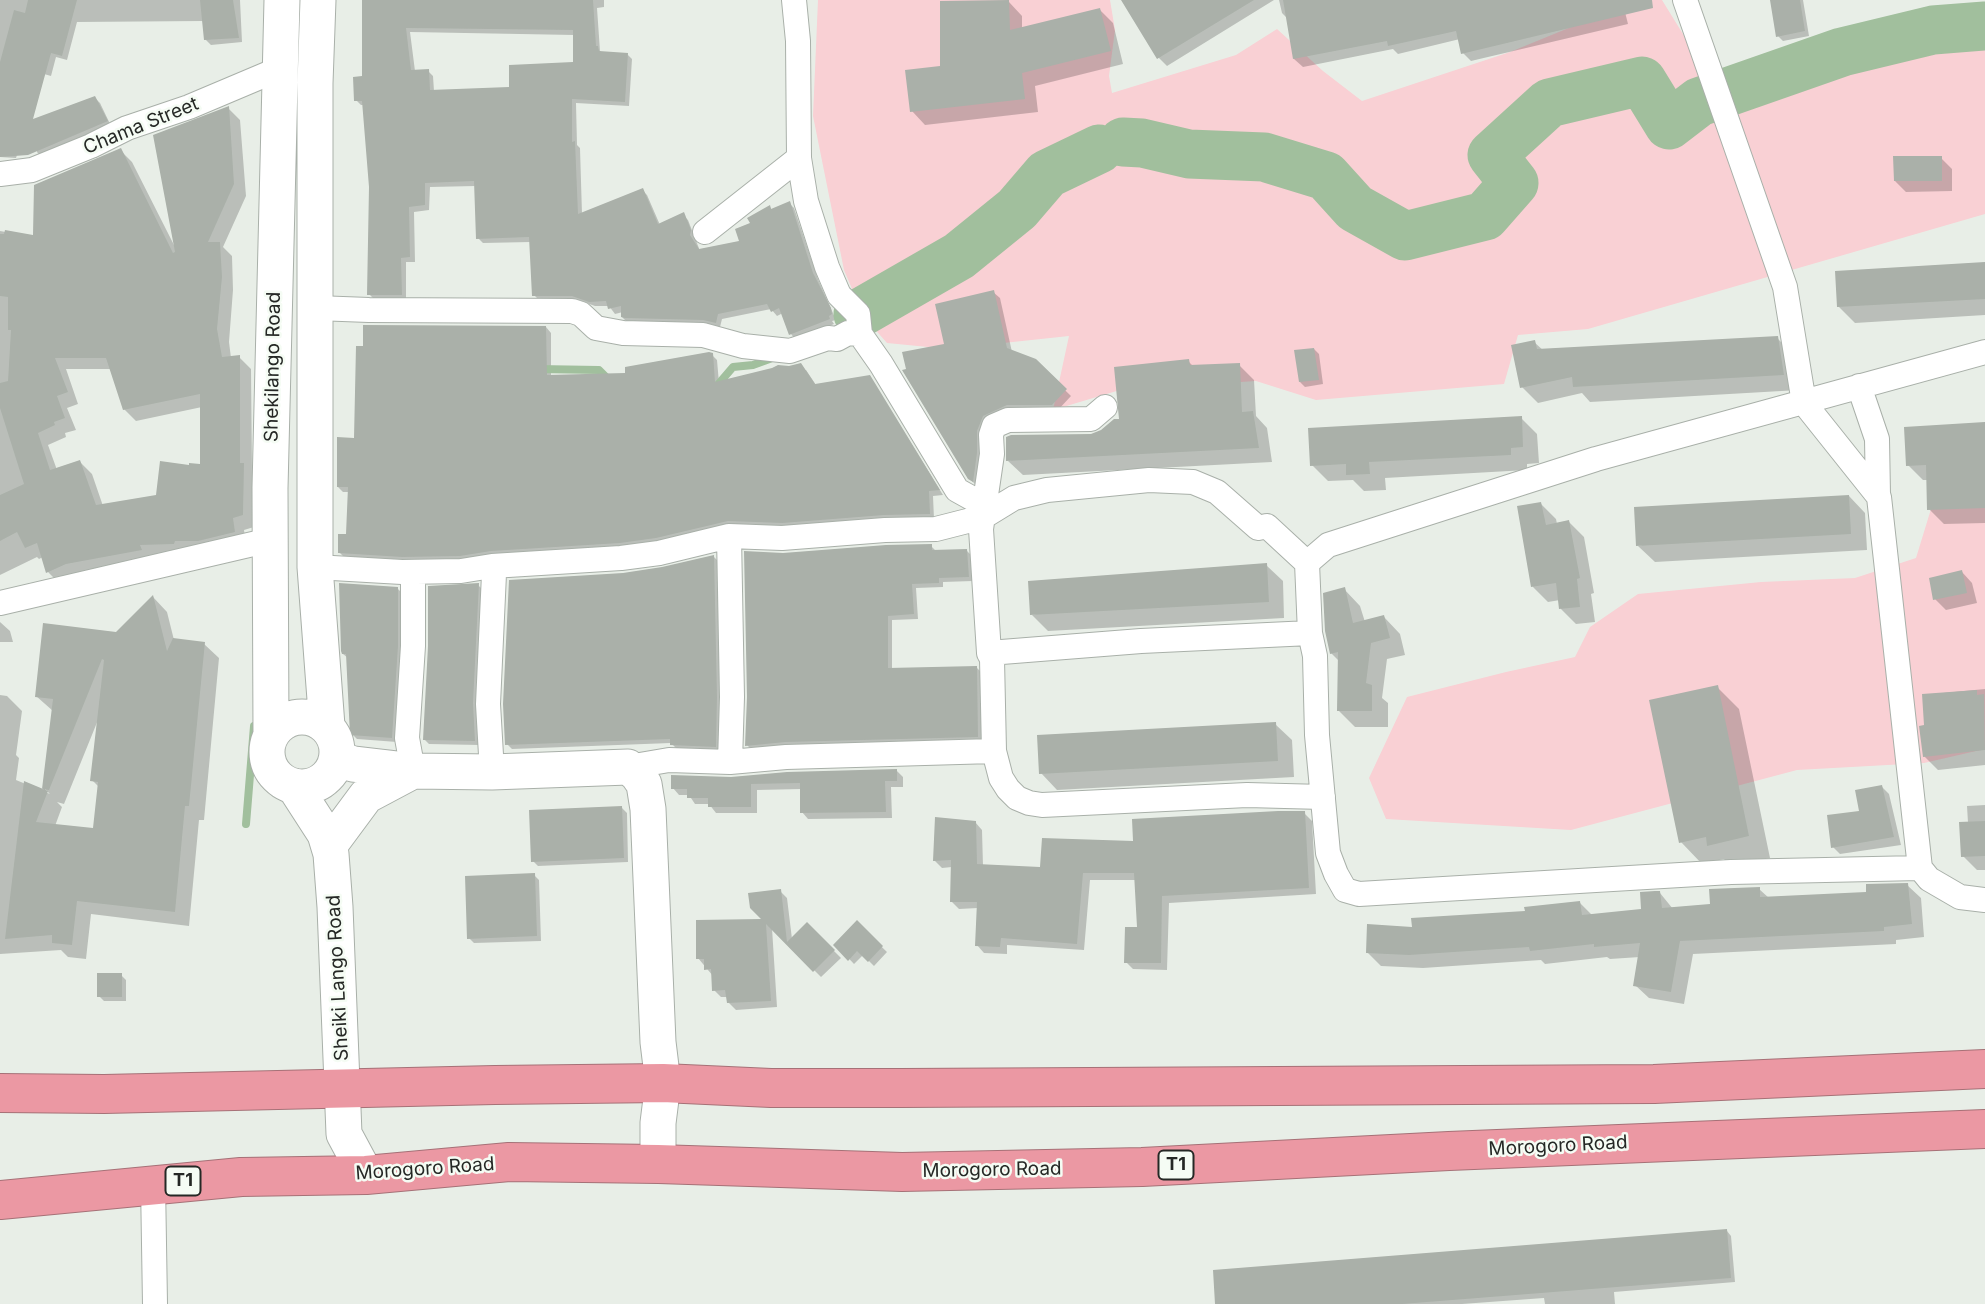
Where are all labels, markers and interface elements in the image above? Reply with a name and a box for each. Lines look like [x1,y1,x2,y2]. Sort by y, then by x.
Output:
street label: Chama Street [80,93,202,159]
street label: Shekilango Road [260,292,286,442]
street label: Sheiki Lango Road [322,894,354,1062]
street label: Morogoro Road [1488,1131,1628,1161]
road number: T1 [1158,1150,1194,1180]
street label: Morogoro Road [355,1153,495,1185]
street label: Morogoro Road [922,1157,1062,1183]
road number: T1 [166,1166,200,1196]

